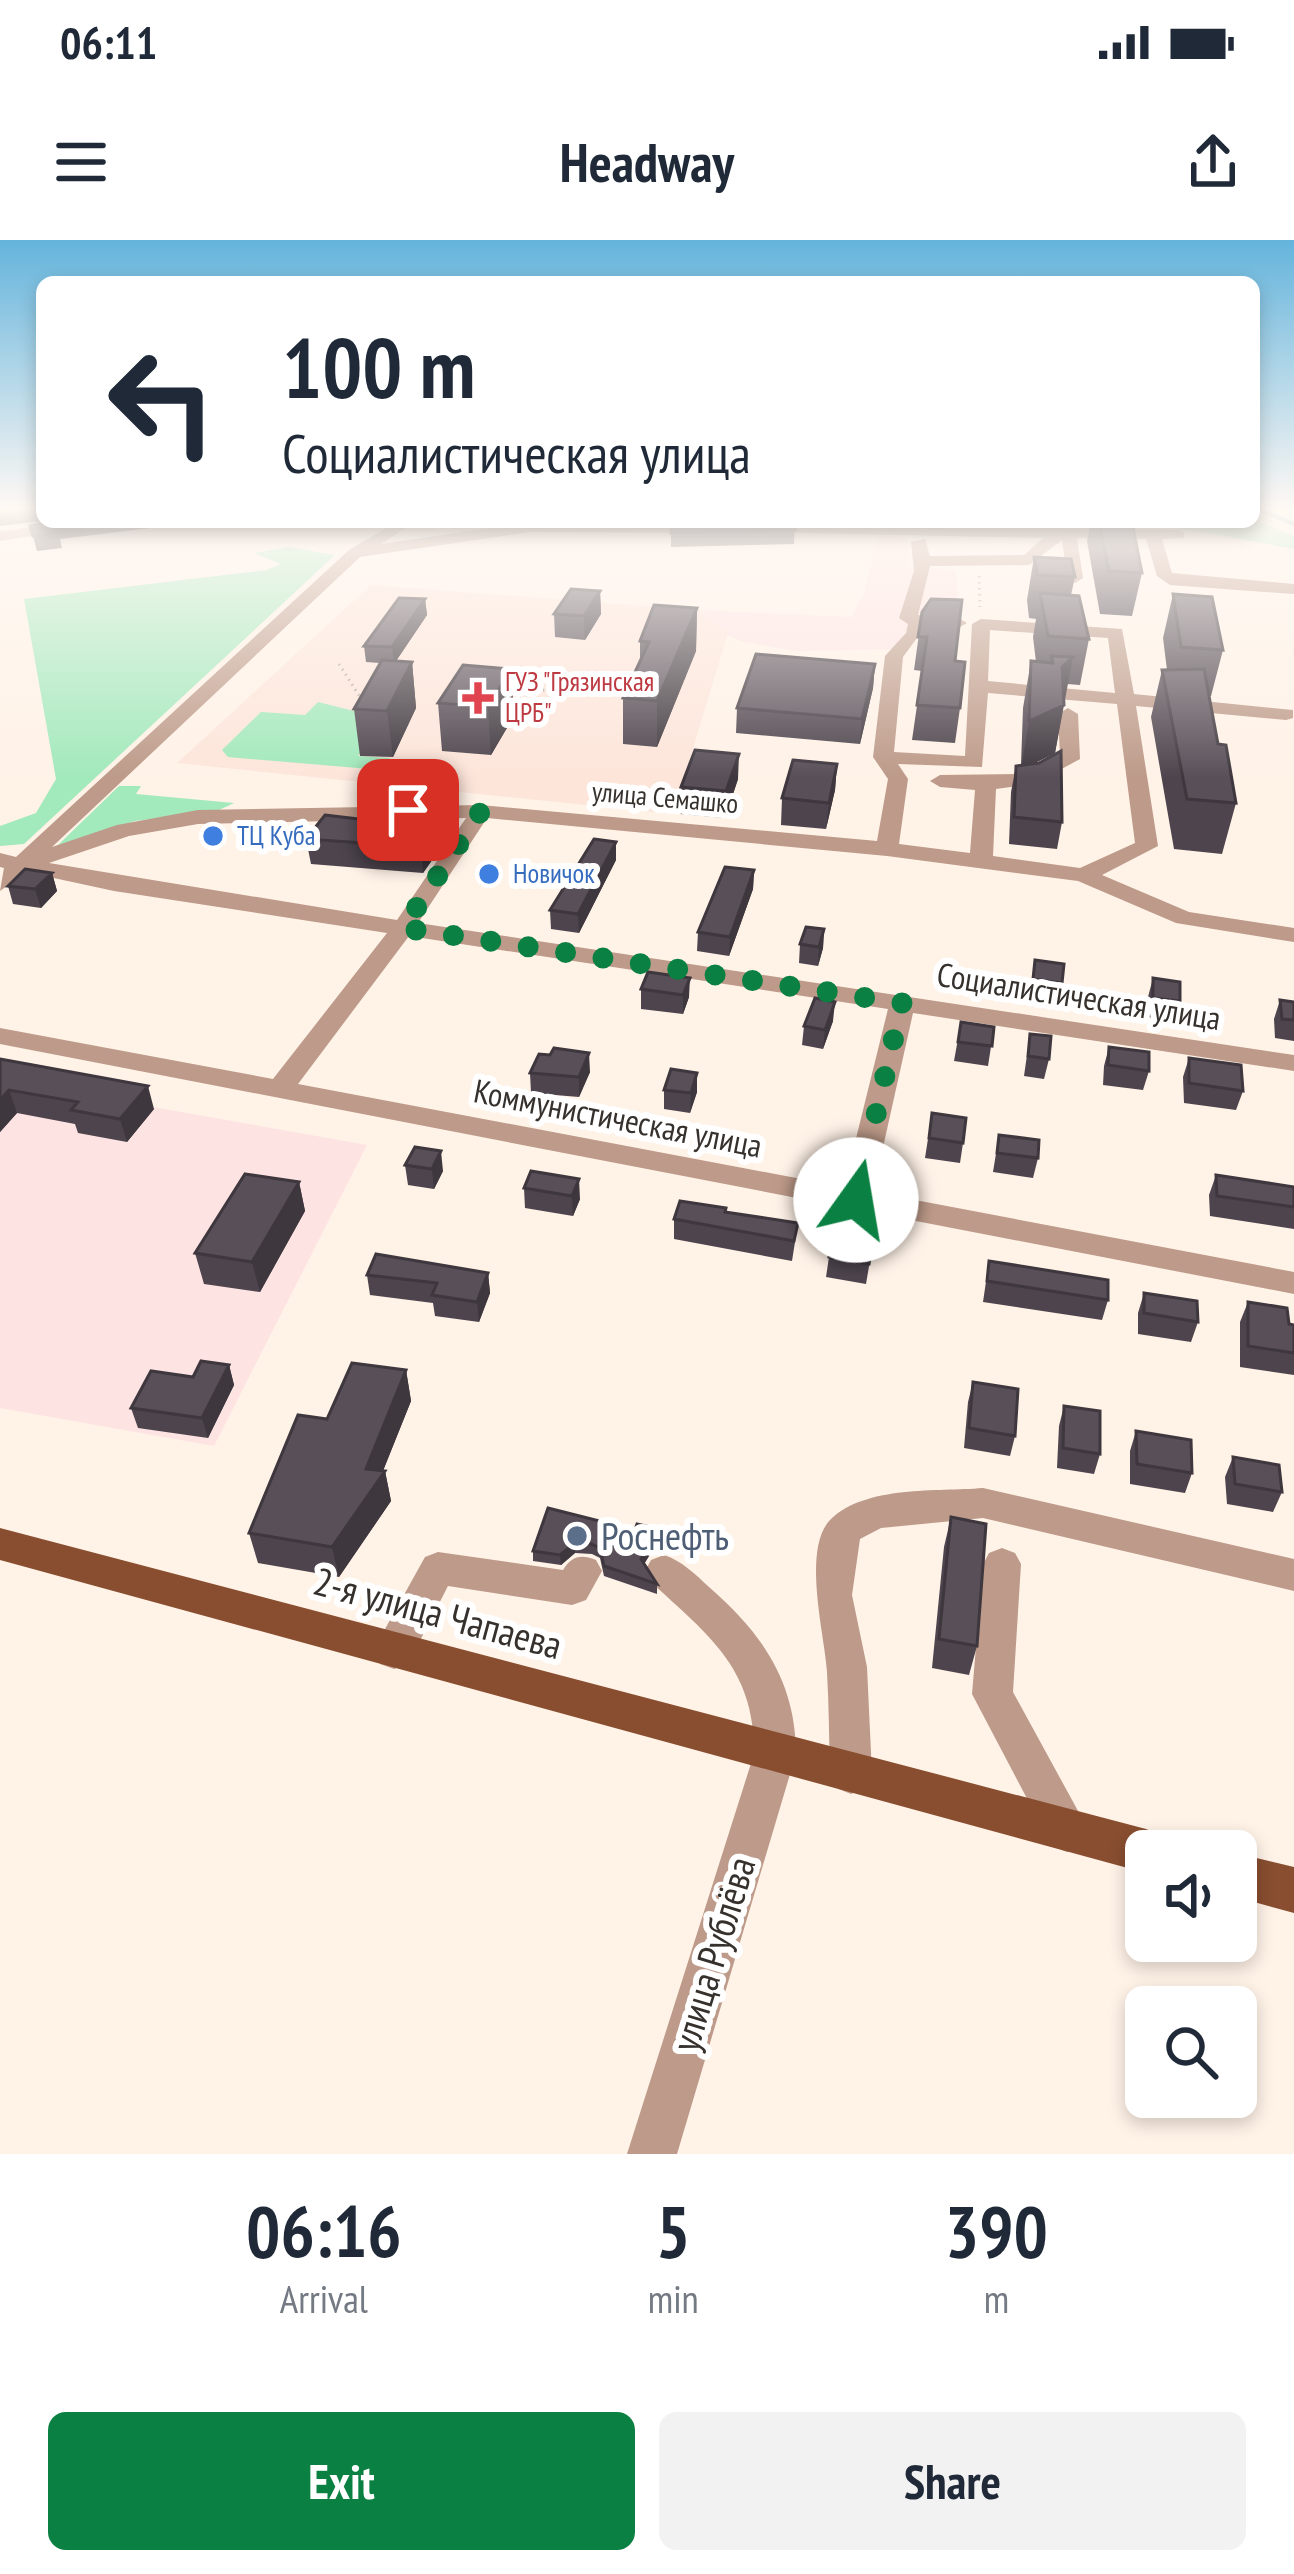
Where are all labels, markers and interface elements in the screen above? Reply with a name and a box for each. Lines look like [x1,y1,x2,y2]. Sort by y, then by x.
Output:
text: 06:11 [60,13,157,71]
text: Headway [560,127,734,197]
icon: menu [48,129,114,195]
icon: share [1180,129,1246,195]
text: 100 m [282,312,475,421]
icon: left [84,324,240,480]
text: Социалистическая улица [282,418,751,488]
place label: ГУЗ "Грязинская ЦРБ" [505,664,654,729]
marker: ГУЗ "Грязинская ЦРБ" [462,682,494,714]
pin [357,759,459,861]
street label: улица Семашко [591,774,740,820]
icon: arrive [375,777,441,843]
place label: ТЦ Куба [237,818,315,852]
marker: ТЦ Куба [200,823,226,849]
place label: Новичок [513,856,595,890]
marker: Новичок [476,861,502,887]
street label: Социалистическая улица [934,952,1224,1039]
street label: Коммунистическая улица [470,1068,766,1167]
position arrow [793,1137,919,1263]
place label: Роснефть [601,1510,729,1561]
marker: Роснефть [564,1523,590,1549]
street label: 2-я улица Чапаева [309,1555,568,1670]
map controls [1125,1830,1257,2118]
button: sound [1125,1830,1257,1962]
street label: улица Рублёва [659,1850,766,2057]
button: search [1125,1986,1257,2118]
text: 06:16 [246,2184,402,2277]
text: 5 [656,2184,690,2277]
text: 390 [945,2184,1048,2277]
text: Arrival [280,2273,368,2324]
text: min [648,2273,699,2324]
text: m [984,2273,1009,2324]
button: Exit [48,2412,635,2550]
button: Share [659,2412,1246,2550]

